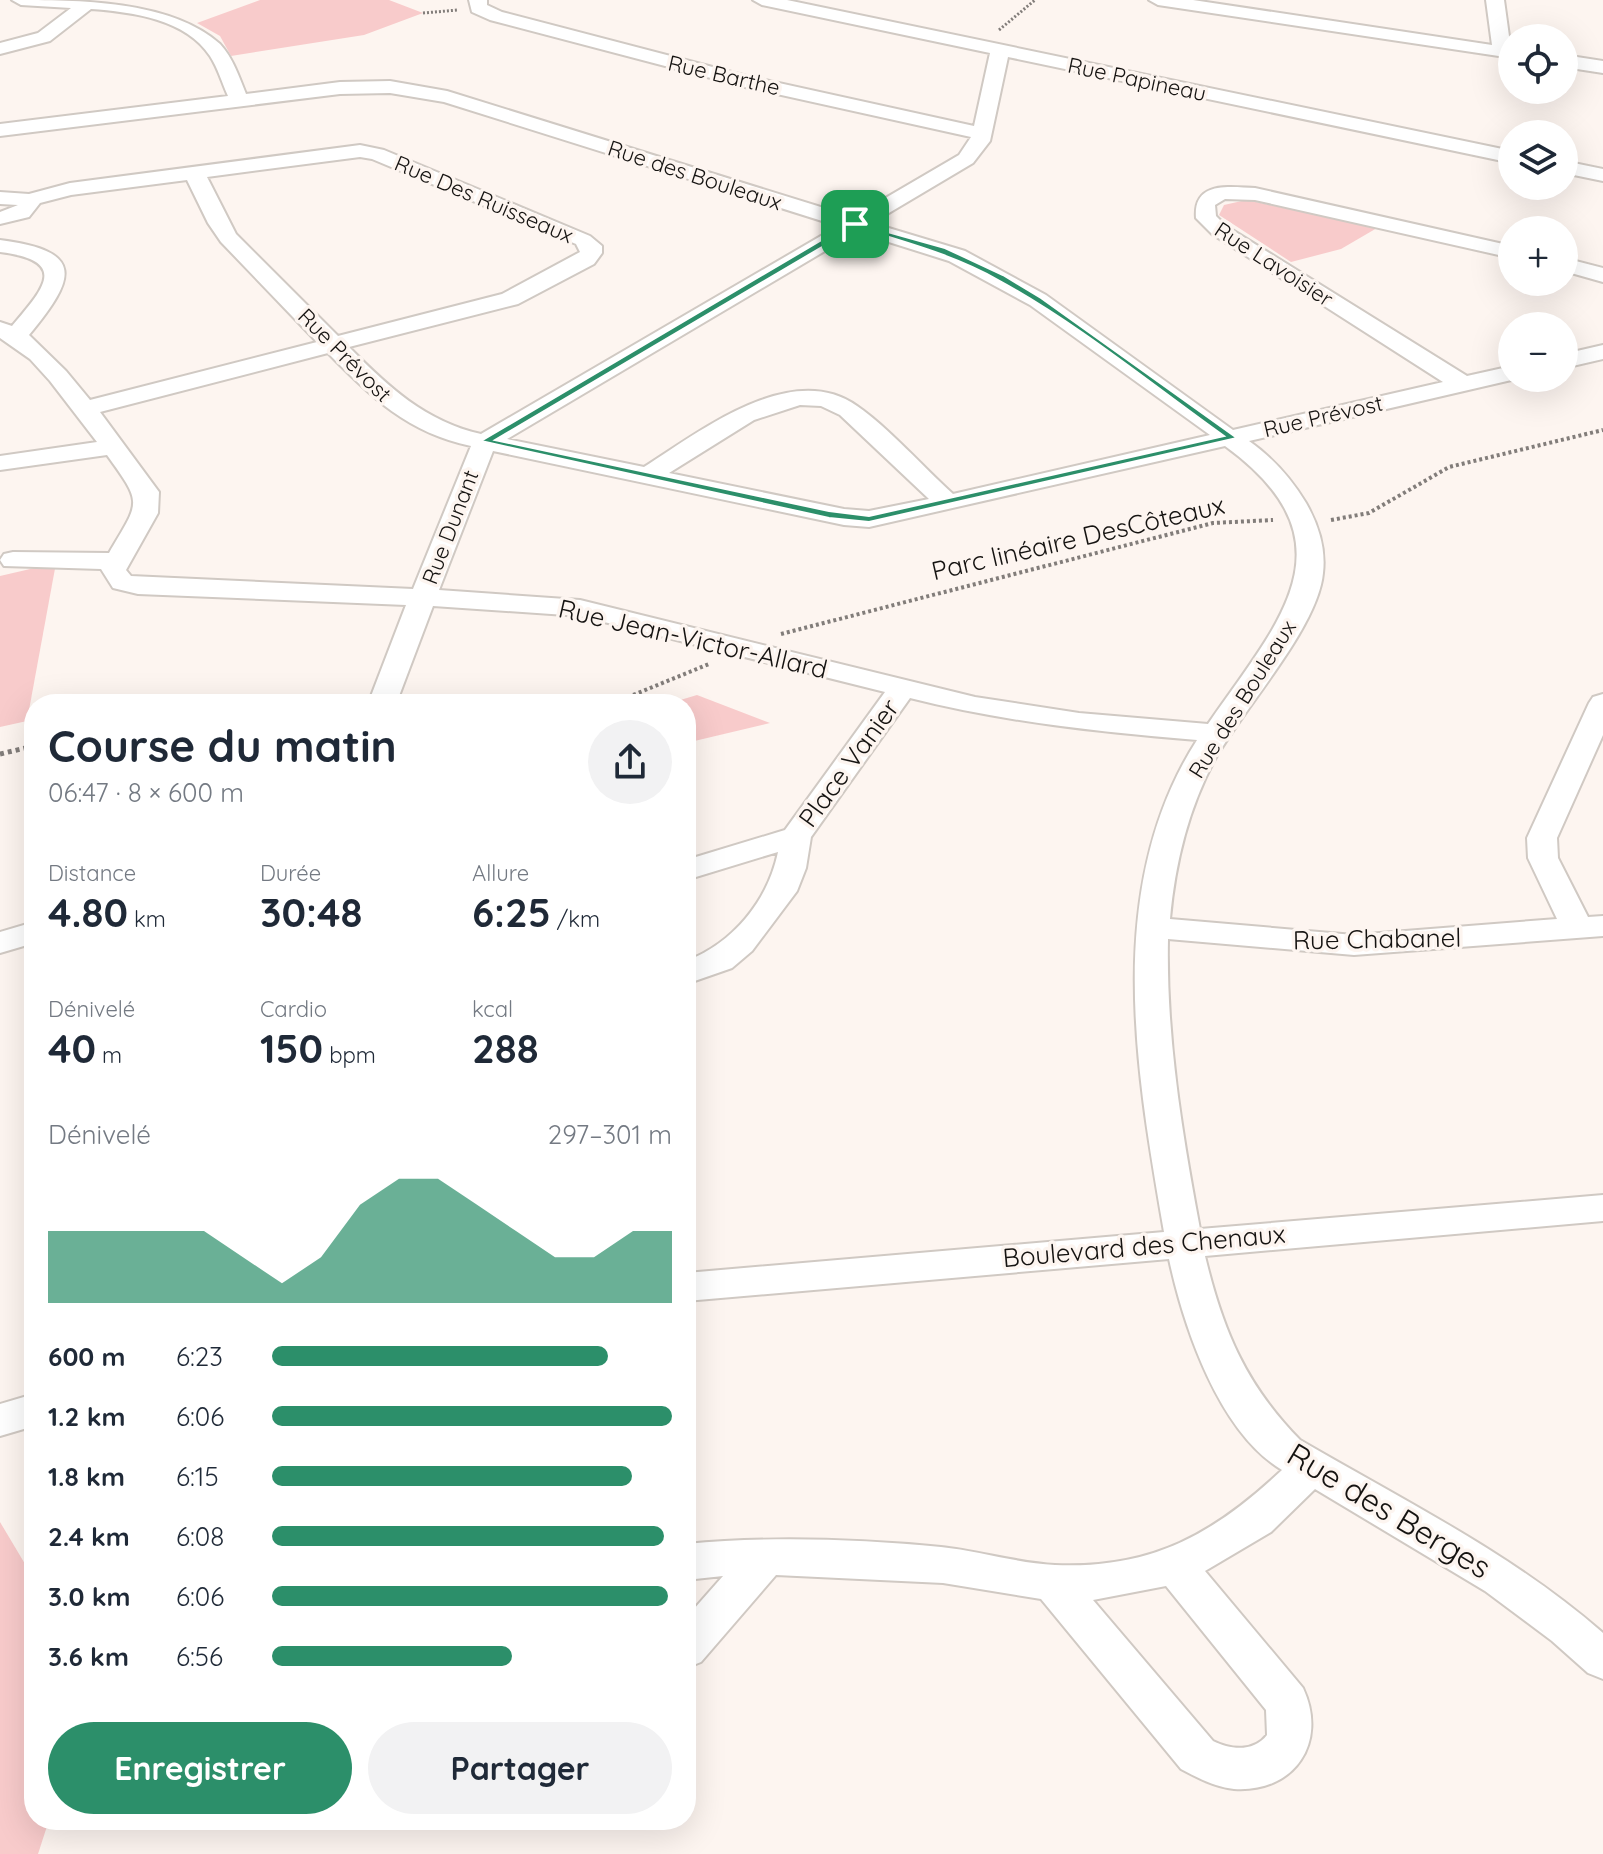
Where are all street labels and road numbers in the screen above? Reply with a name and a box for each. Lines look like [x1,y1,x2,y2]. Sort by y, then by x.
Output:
street label: Rue Barthe [665,49,783,101]
street label: Rue Papineau [1065,51,1209,107]
street label: Rue des Bouleaux [604,134,786,216]
street label: Rue Des Ruisseaux [390,149,578,249]
street label: Rue Lavoisier [1209,215,1339,313]
street label: Rue Prévost [292,302,398,408]
street label: Rue Prévost [1261,389,1385,443]
street label: Rue Dunant [415,466,485,588]
street label: Parc linéaire DesCôteaux [928,488,1228,587]
street label: Rue Jean-Victor-Allard [555,592,831,686]
street label: Rue des Bouleaux [1182,615,1302,783]
street label: Place Vanier [791,692,906,833]
street label: Rue Chabanel [1292,921,1462,956]
street label: Boulevard des Chenaux [1001,1217,1287,1274]
street label: Rue des Berges [1280,1434,1499,1587]

